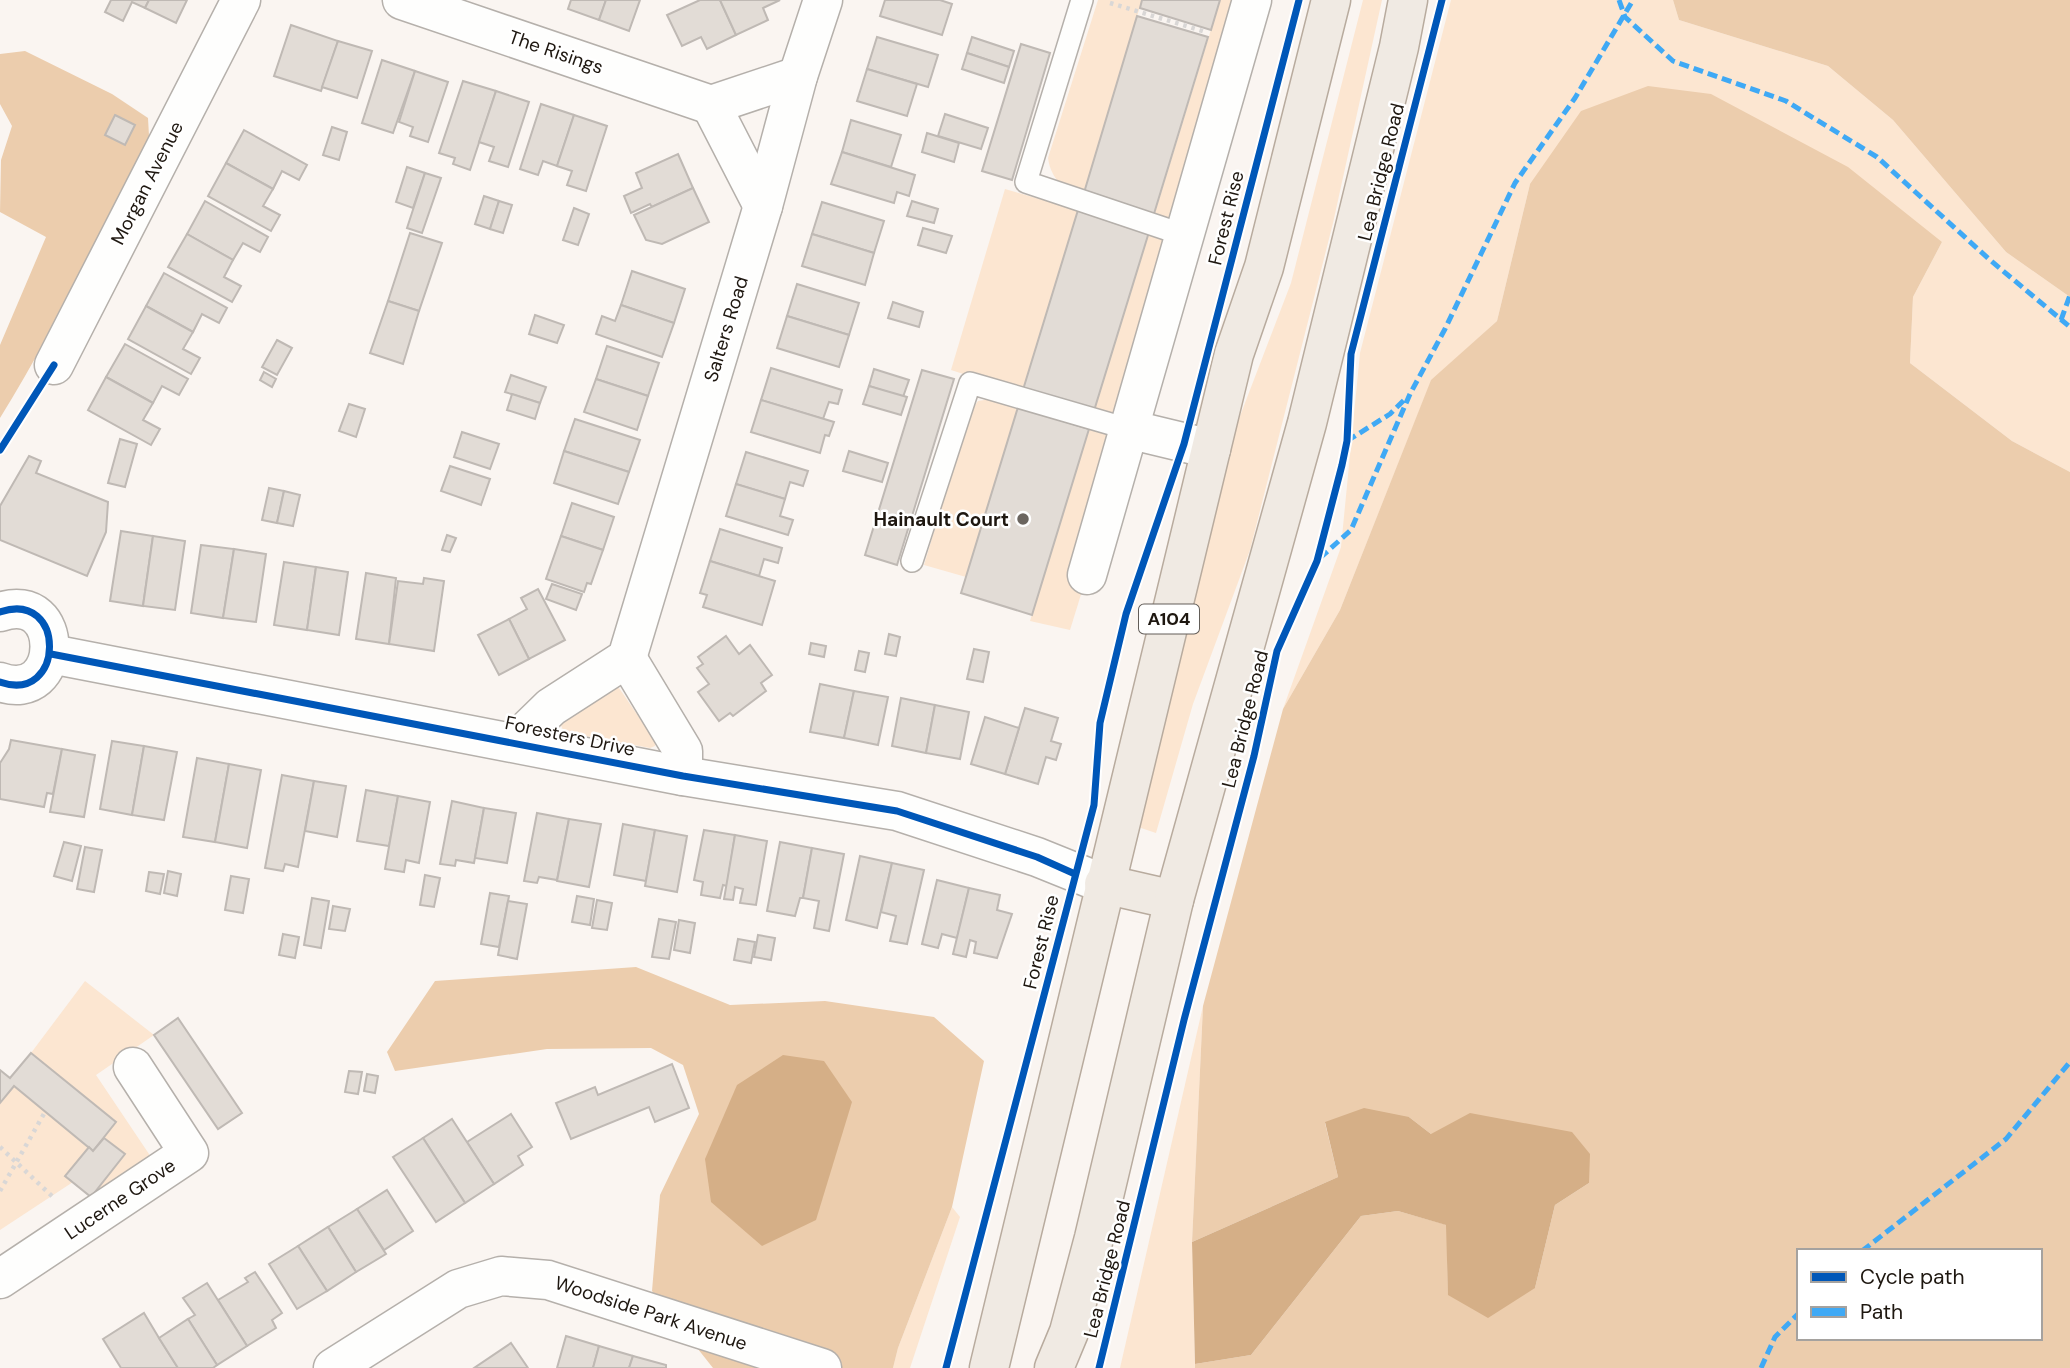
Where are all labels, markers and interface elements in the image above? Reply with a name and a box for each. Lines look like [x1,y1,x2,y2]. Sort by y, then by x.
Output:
street label: The Risings [505,24,607,80]
street label: Lea Bridge Road [1352,101,1410,243]
street label: Morgan Avenue [105,117,189,249]
street label: Forest Rise [1202,168,1250,268]
street label: Salters Road [698,273,754,385]
place label: Hainault Court [873,507,1009,532]
marker: Hainault Court [1015,511,1031,527]
road number: A104 [1139,604,1199,634]
street label: Lea Bridge Road [1216,648,1274,790]
street label: Foresters Drive [503,710,637,762]
street label: Forest Rise [1017,892,1065,992]
street label: Lucerne Grove [60,1153,180,1245]
street label: Lea Bridge Road [1078,1198,1136,1340]
legend [1797,1249,2042,1340]
text: Cycle path [1860,1263,1965,1291]
street label: Woodside Park Avenue [552,1270,750,1356]
text: Path [1860,1298,1903,1326]

